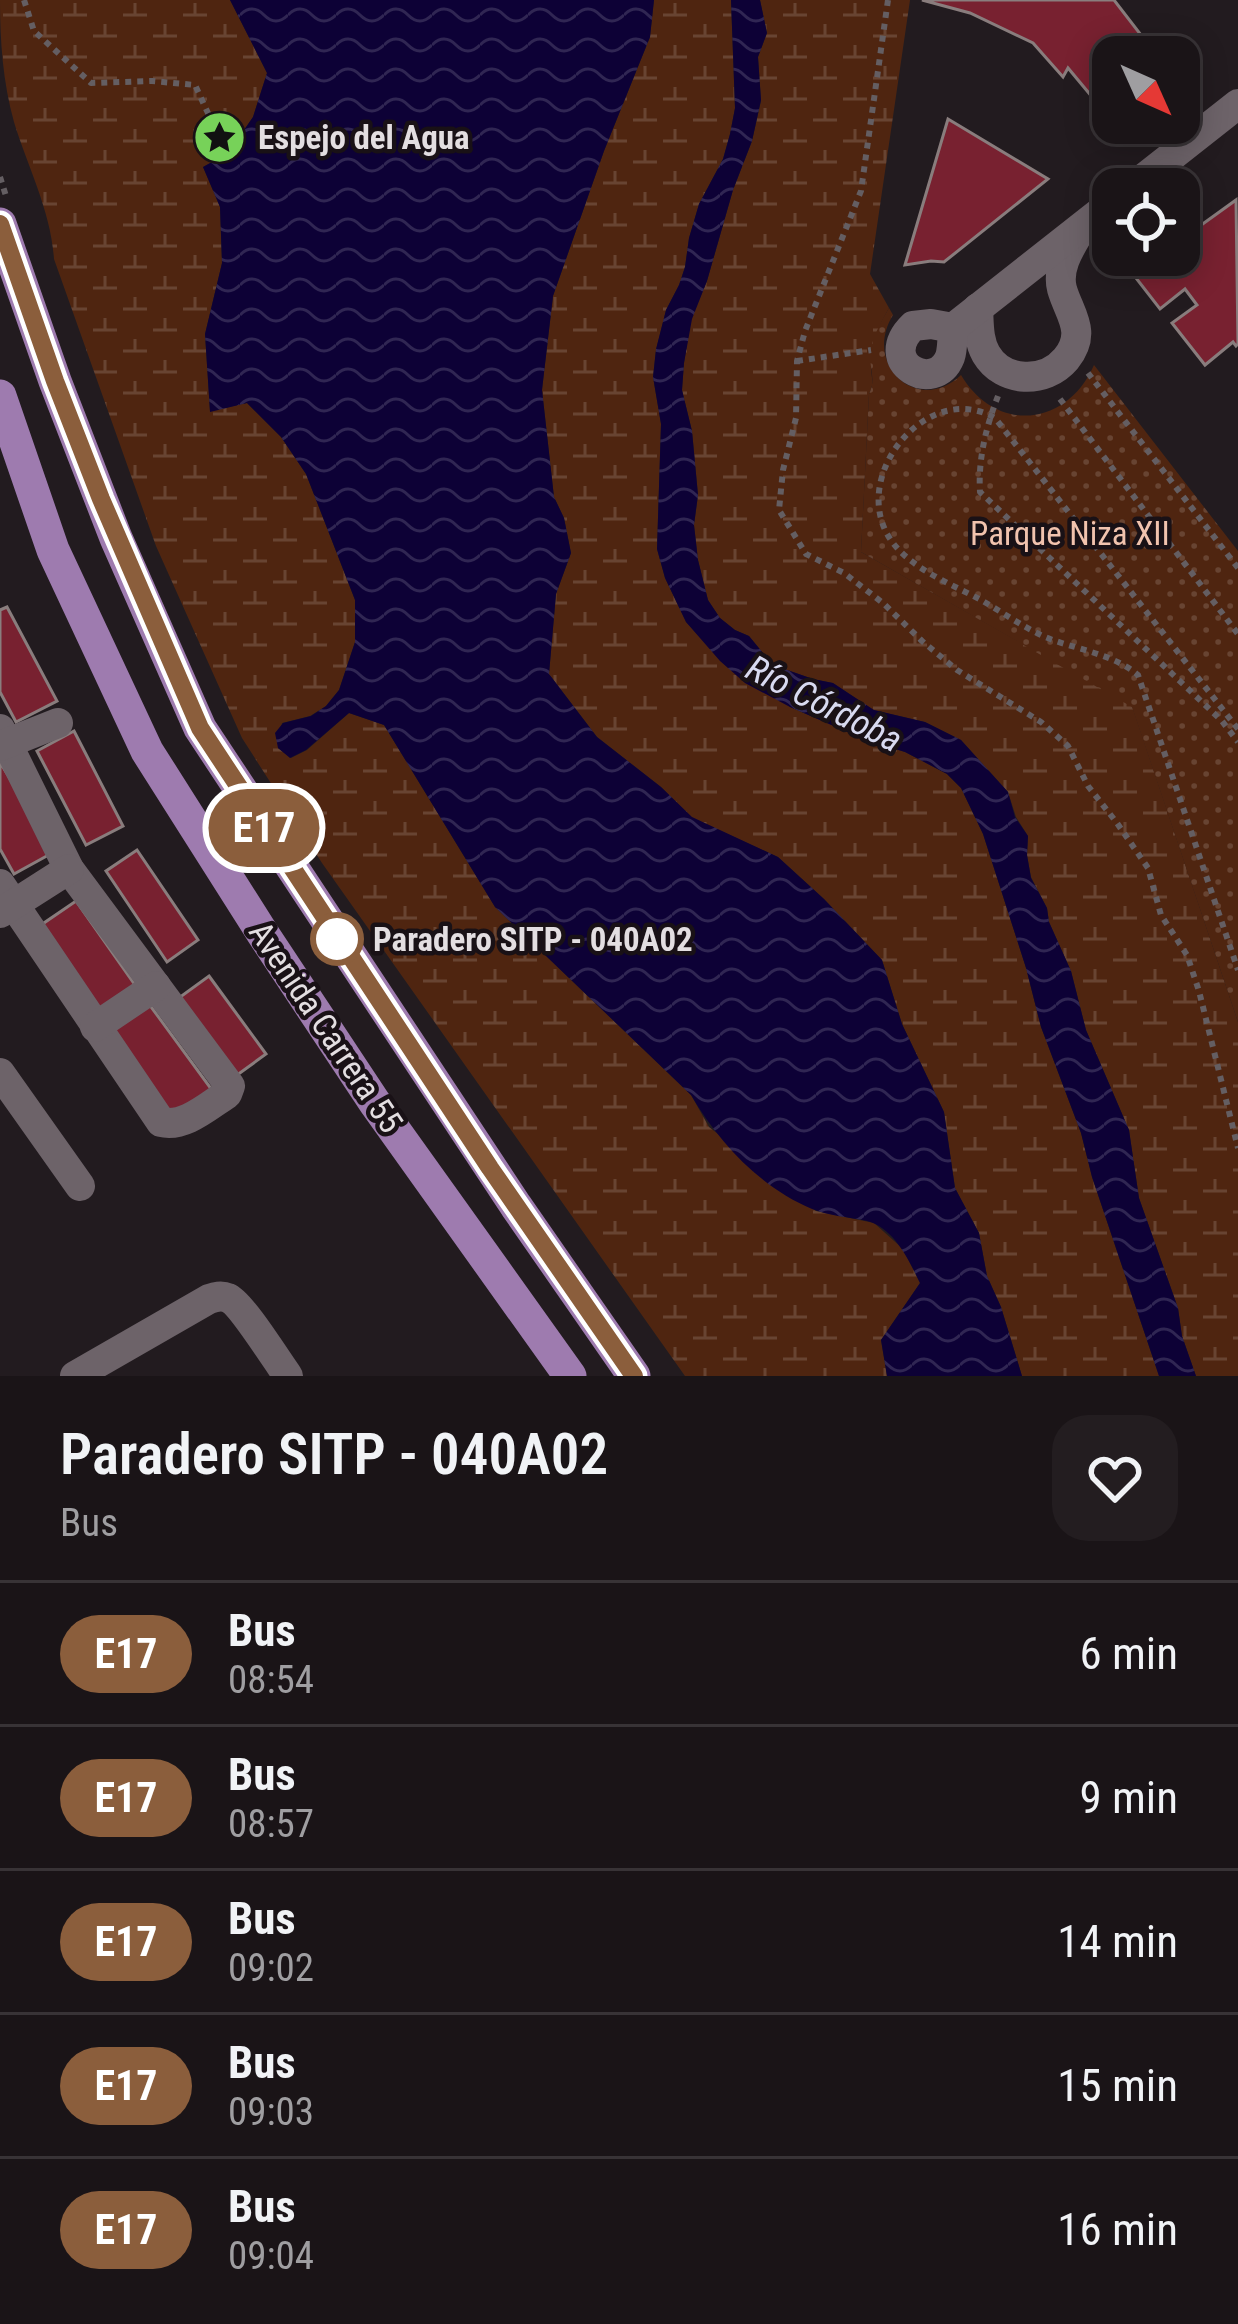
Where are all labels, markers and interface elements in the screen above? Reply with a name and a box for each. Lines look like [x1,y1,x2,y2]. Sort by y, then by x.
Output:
north arrow [1092,36,1200,144]
map controls [1092,36,1200,276]
place icon: Espejo del Agua [191,109,247,165]
place label: Espejo del Agua [258,118,470,157]
button: locate [1092,168,1200,276]
park label: Parque Niza XII [970,514,1170,553]
water label: Río Córdoba [739,647,909,761]
line badge: E17 [195,789,333,867]
text: E17 [232,803,296,852]
street label: Avenida Carrera 55 [241,914,411,1140]
marker: Paradero SITP - 040A02 [312,914,362,964]
place label: Paradero SITP - 040A02 [373,920,693,959]
button: heart [1052,1415,1178,1541]
text: Paradero SITP - 040A02 [60,1421,608,1488]
text: Bus [60,1500,118,1546]
text: Bus [228,1604,296,1657]
text: 6 min [1079,1627,1178,1680]
text: E17 [94,1629,158,1678]
text: 08:54 [228,1657,314,1703]
text: Bus [228,1748,296,1801]
text: 9 min [1079,1771,1178,1824]
text: E17 [94,1773,158,1822]
text: 08:57 [228,1801,314,1847]
text: Bus [228,1892,296,1945]
text: 14 min [1057,1915,1178,1968]
text: E17 [94,1917,158,1966]
text: 09:02 [228,1945,314,1991]
text: Bus [228,2036,296,2089]
text: 15 min [1057,2059,1178,2112]
text: E17 [94,2061,158,2110]
text: 09:03 [228,2089,314,2135]
text: Bus [228,2180,296,2233]
text: 16 min [1057,2203,1178,2256]
text: E17 [94,2205,158,2254]
text: 09:04 [228,2233,314,2279]

